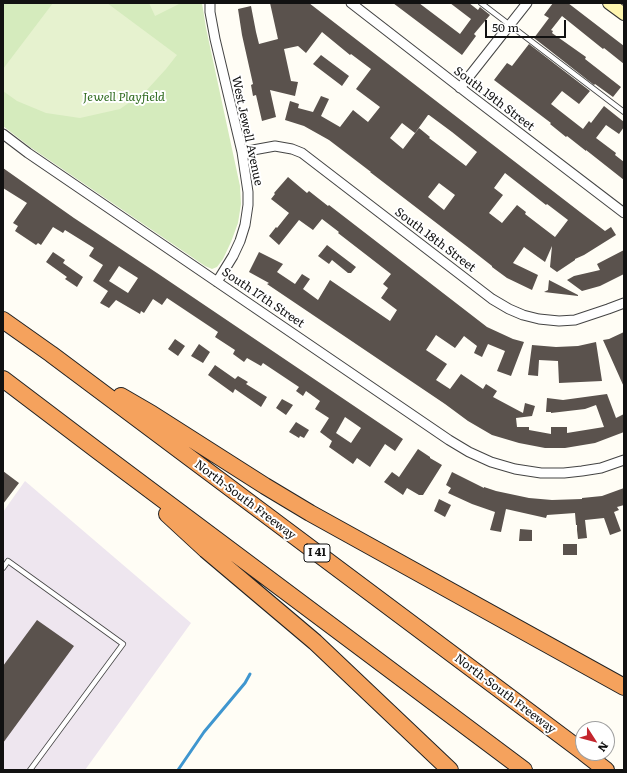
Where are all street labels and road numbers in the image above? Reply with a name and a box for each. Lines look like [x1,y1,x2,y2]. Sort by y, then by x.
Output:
street label: South 19th Street [451,64,537,134]
street label: West Jewell Avenue [228,75,266,187]
street label: South 18th Street [392,205,478,275]
street label: South 17th Street [219,265,307,331]
street label: North-South Freeway [191,457,299,543]
road number: I 41 [304,544,330,562]
street label: North-South Freeway [451,651,559,737]

